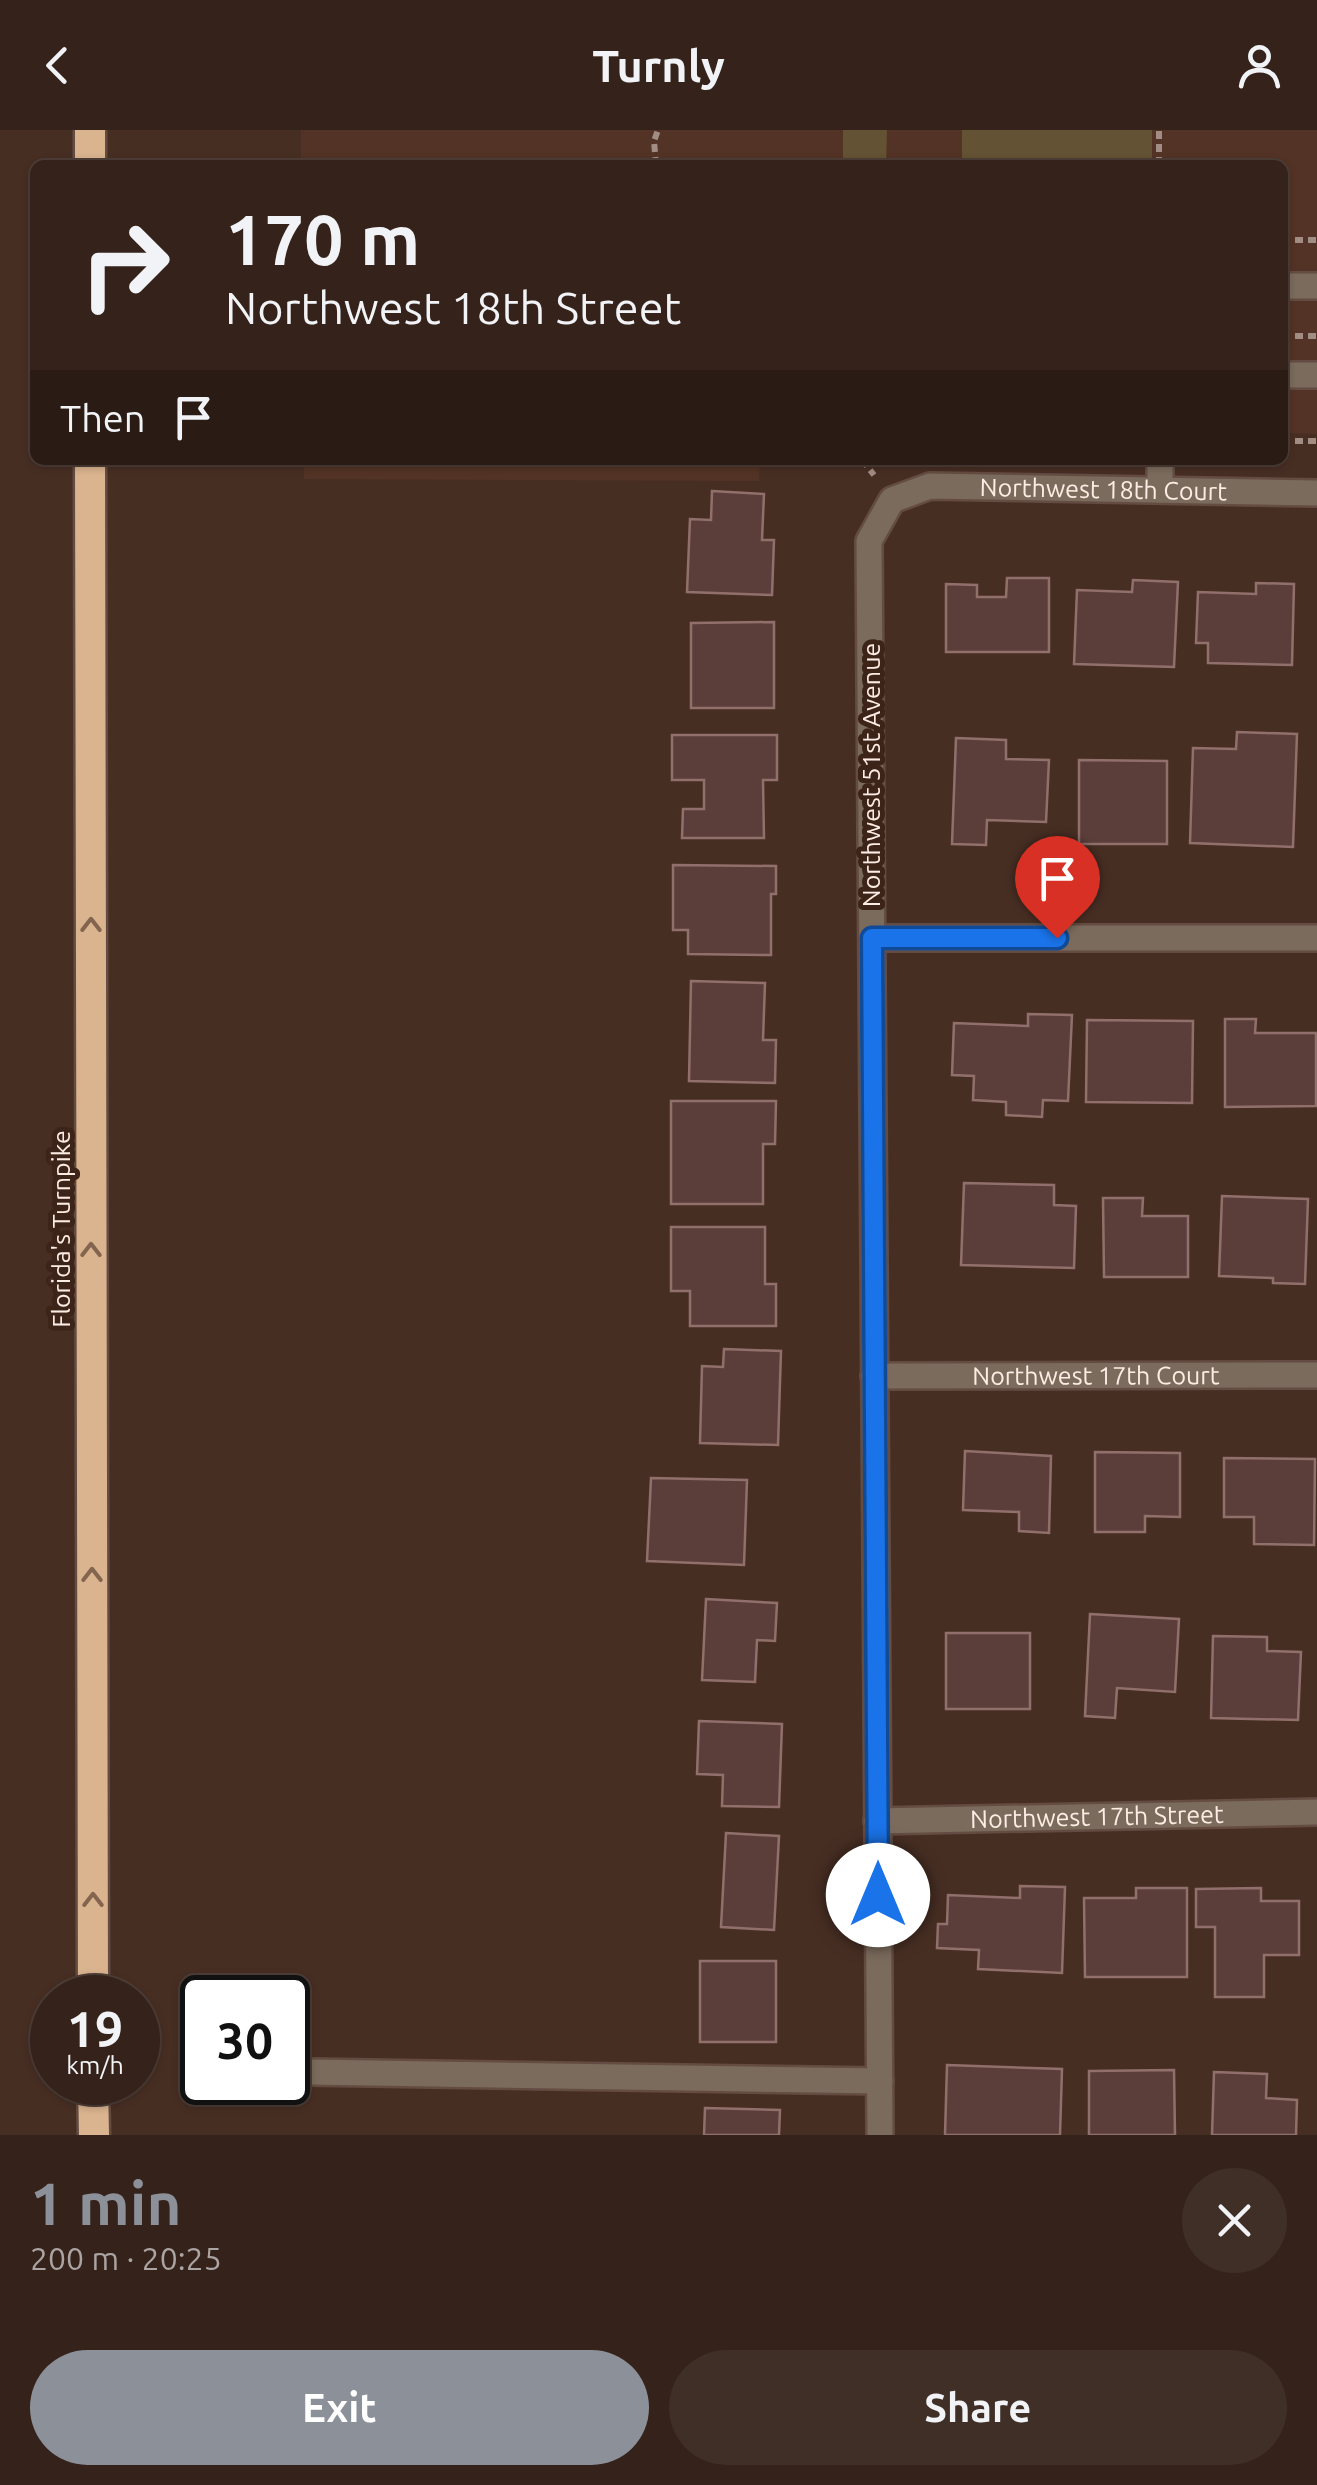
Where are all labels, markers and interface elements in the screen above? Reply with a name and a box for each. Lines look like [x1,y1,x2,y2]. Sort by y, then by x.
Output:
icon: back [30,38,85,93]
icon: person [1232,38,1287,93]
text: Turnly [592,40,725,91]
icon: right [60,200,190,330]
text: 170 m [225,200,420,278]
text: Northwest 18th Street [225,282,681,333]
icon: arrive [166,390,221,445]
text: Then [60,397,146,439]
street label: Northwest 18th Court [980,473,1227,505]
street label: Northwest 51st Avenue [857,643,885,907]
pin [1015,836,1100,939]
icon: arrive [1030,851,1085,906]
one-way arrow [80,917,102,932]
street label: Florida's Turnpike [47,1130,75,1328]
one-way arrow [80,1242,102,1258]
street label: Northwest 17th Court [972,1361,1220,1390]
one-way arrow [81,1567,103,1582]
street label: Northwest 17th Street [970,1800,1224,1833]
position arrow [826,1843,930,1947]
one-way arrow [82,1892,104,1908]
speed limit sign: 30 [180,1975,310,2105]
text: 19 [67,2000,123,2056]
text: km/h [66,2051,124,2079]
button: close [1182,2168,1287,2273]
text: 1 min [30,2169,182,2236]
text: 200 m · 20:25 [30,2240,222,2276]
button: Exit [30,2350,649,2465]
button: Share [669,2350,1287,2465]

